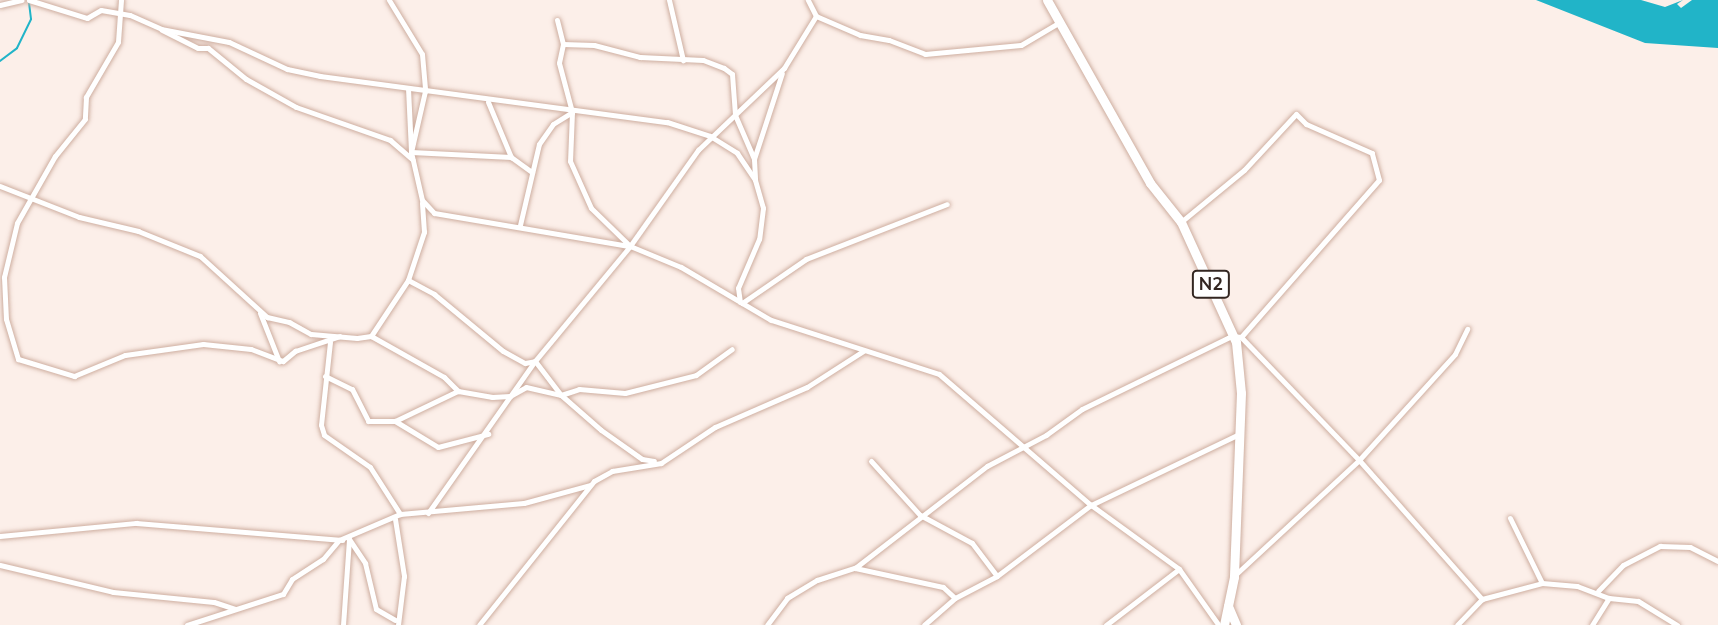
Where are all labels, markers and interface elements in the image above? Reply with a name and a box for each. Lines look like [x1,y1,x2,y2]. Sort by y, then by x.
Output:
road number: N2 [1192,270,1230,298]

